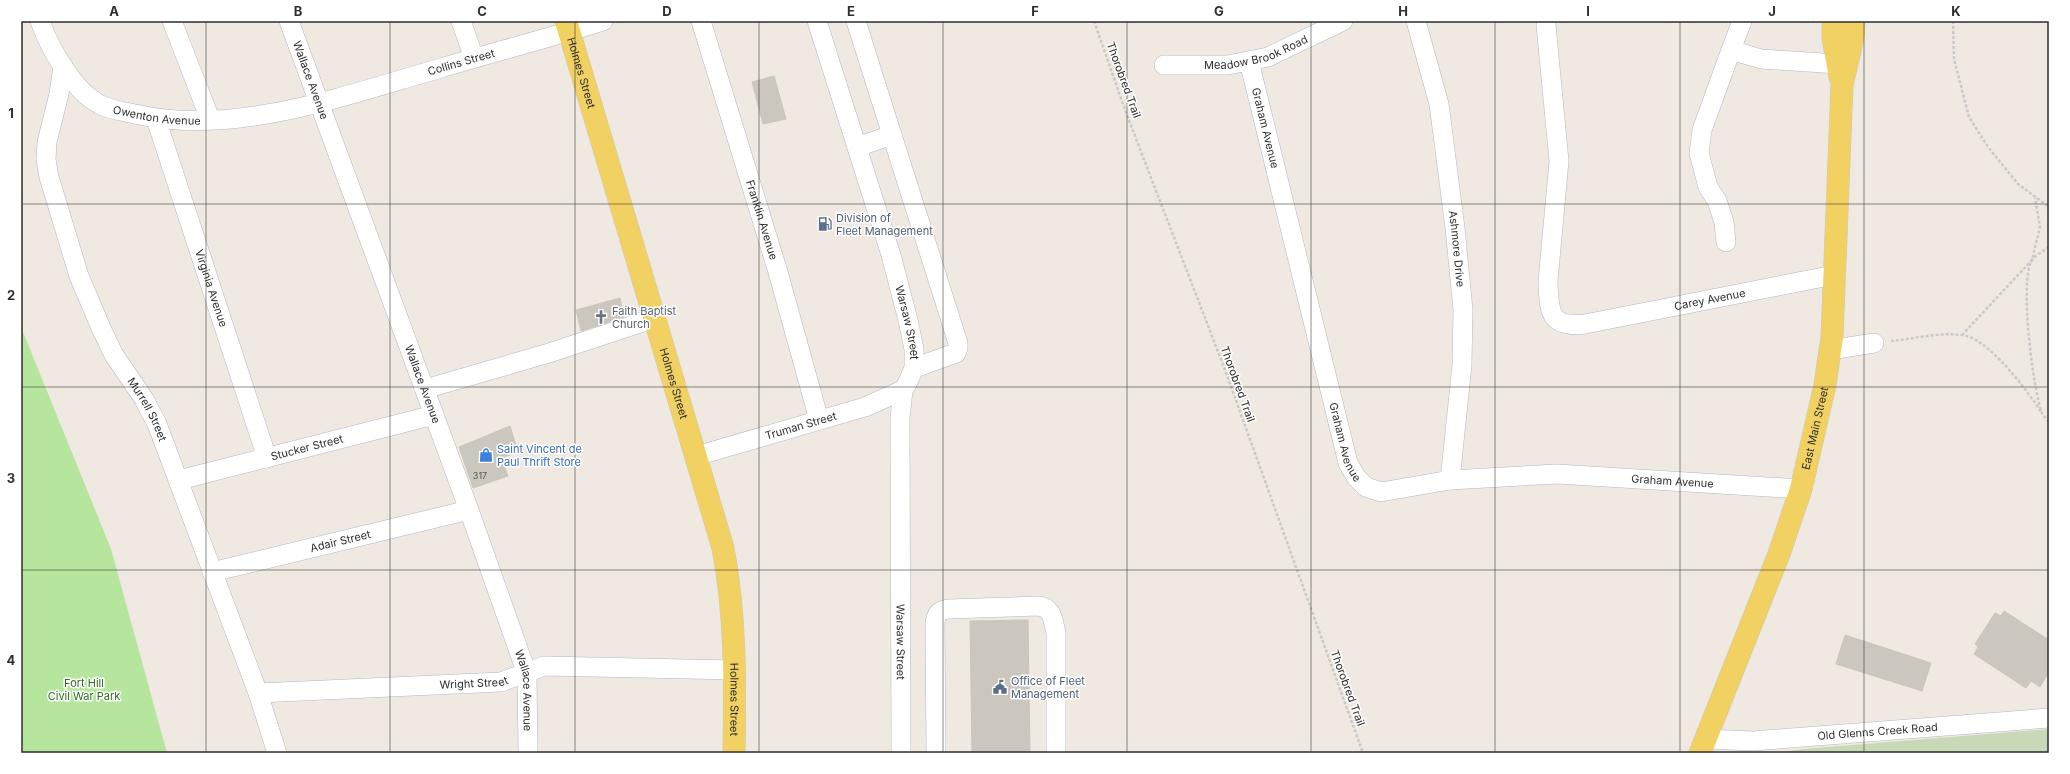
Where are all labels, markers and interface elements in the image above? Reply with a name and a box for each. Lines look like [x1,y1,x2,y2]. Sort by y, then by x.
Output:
text: A [109,3,119,19]
text: B [294,3,303,19]
text: C [477,3,487,19]
text: D [662,3,672,19]
text: E [847,3,855,19]
text: F [1031,3,1039,19]
text: G [1214,3,1224,19]
text: H [1398,3,1408,19]
text: I [1586,3,1590,19]
text: J [1768,3,1776,19]
text: K [1951,3,1961,19]
street label: Meadow Brook Road [1204,32,1310,72]
street label: Holmes Street [564,36,599,110]
street label: Wallace Avenue [290,39,332,121]
street label: Thorobred Trail [1104,40,1144,120]
street label: Collins Street [426,46,497,78]
street label: Graham Avenue [1249,86,1282,170]
street label: Owenton Avenue [112,103,201,128]
text: 1 [8,105,14,121]
street label: Franklin Avenue [743,178,781,261]
street label: Ashmore Drive [1446,210,1468,288]
place label: Division of Fleet Management [836,211,933,238]
fuel station icon: Division of Fleet Management [817,216,833,232]
street label: Virginia Avenue [192,248,231,329]
street label: Warsaw Street [892,284,921,360]
street label: Carey Avenue [1673,286,1747,313]
text: 2 [7,287,15,303]
place label: Faith Baptist Church [612,304,676,331]
church icon: Faith Baptist Church [593,309,609,325]
street label: Wallace Avenue [402,343,444,425]
street label: Thorobred Trail [1218,344,1258,424]
street label: Holmes Street [657,346,691,421]
street label: Murrell Street [124,375,170,444]
street label: East Main Street [1799,385,1831,471]
street label: Graham Avenue [1326,401,1364,485]
street label: Truman Street [763,409,838,443]
street label: Stucker Street [269,431,345,463]
place label: Saint Vincent de Paul Thrift Store [497,442,582,469]
shop icon: Saint Vincent de Paul Thrift Store [478,447,494,463]
text: 3 [7,470,15,486]
house number: 317 [473,470,487,481]
street label: Graham Avenue [1631,472,1714,491]
street label: Adair Street [309,527,372,555]
street label: Warsaw Street [894,604,908,680]
street label: Wallace Avenue [512,648,535,731]
street label: Thorobred Trail [1328,648,1368,728]
text: 4 [7,652,16,668]
street label: Holmes Street [727,663,742,737]
street label: Wright Street [439,673,510,692]
place label: Office of Fleet Management [1011,674,1085,701]
park label: Fort Hill Civil War Park [48,676,120,703]
public building icon: Office of Fleet Management [992,679,1008,695]
street label: Old Glenns Creek Road [1817,720,1938,743]

